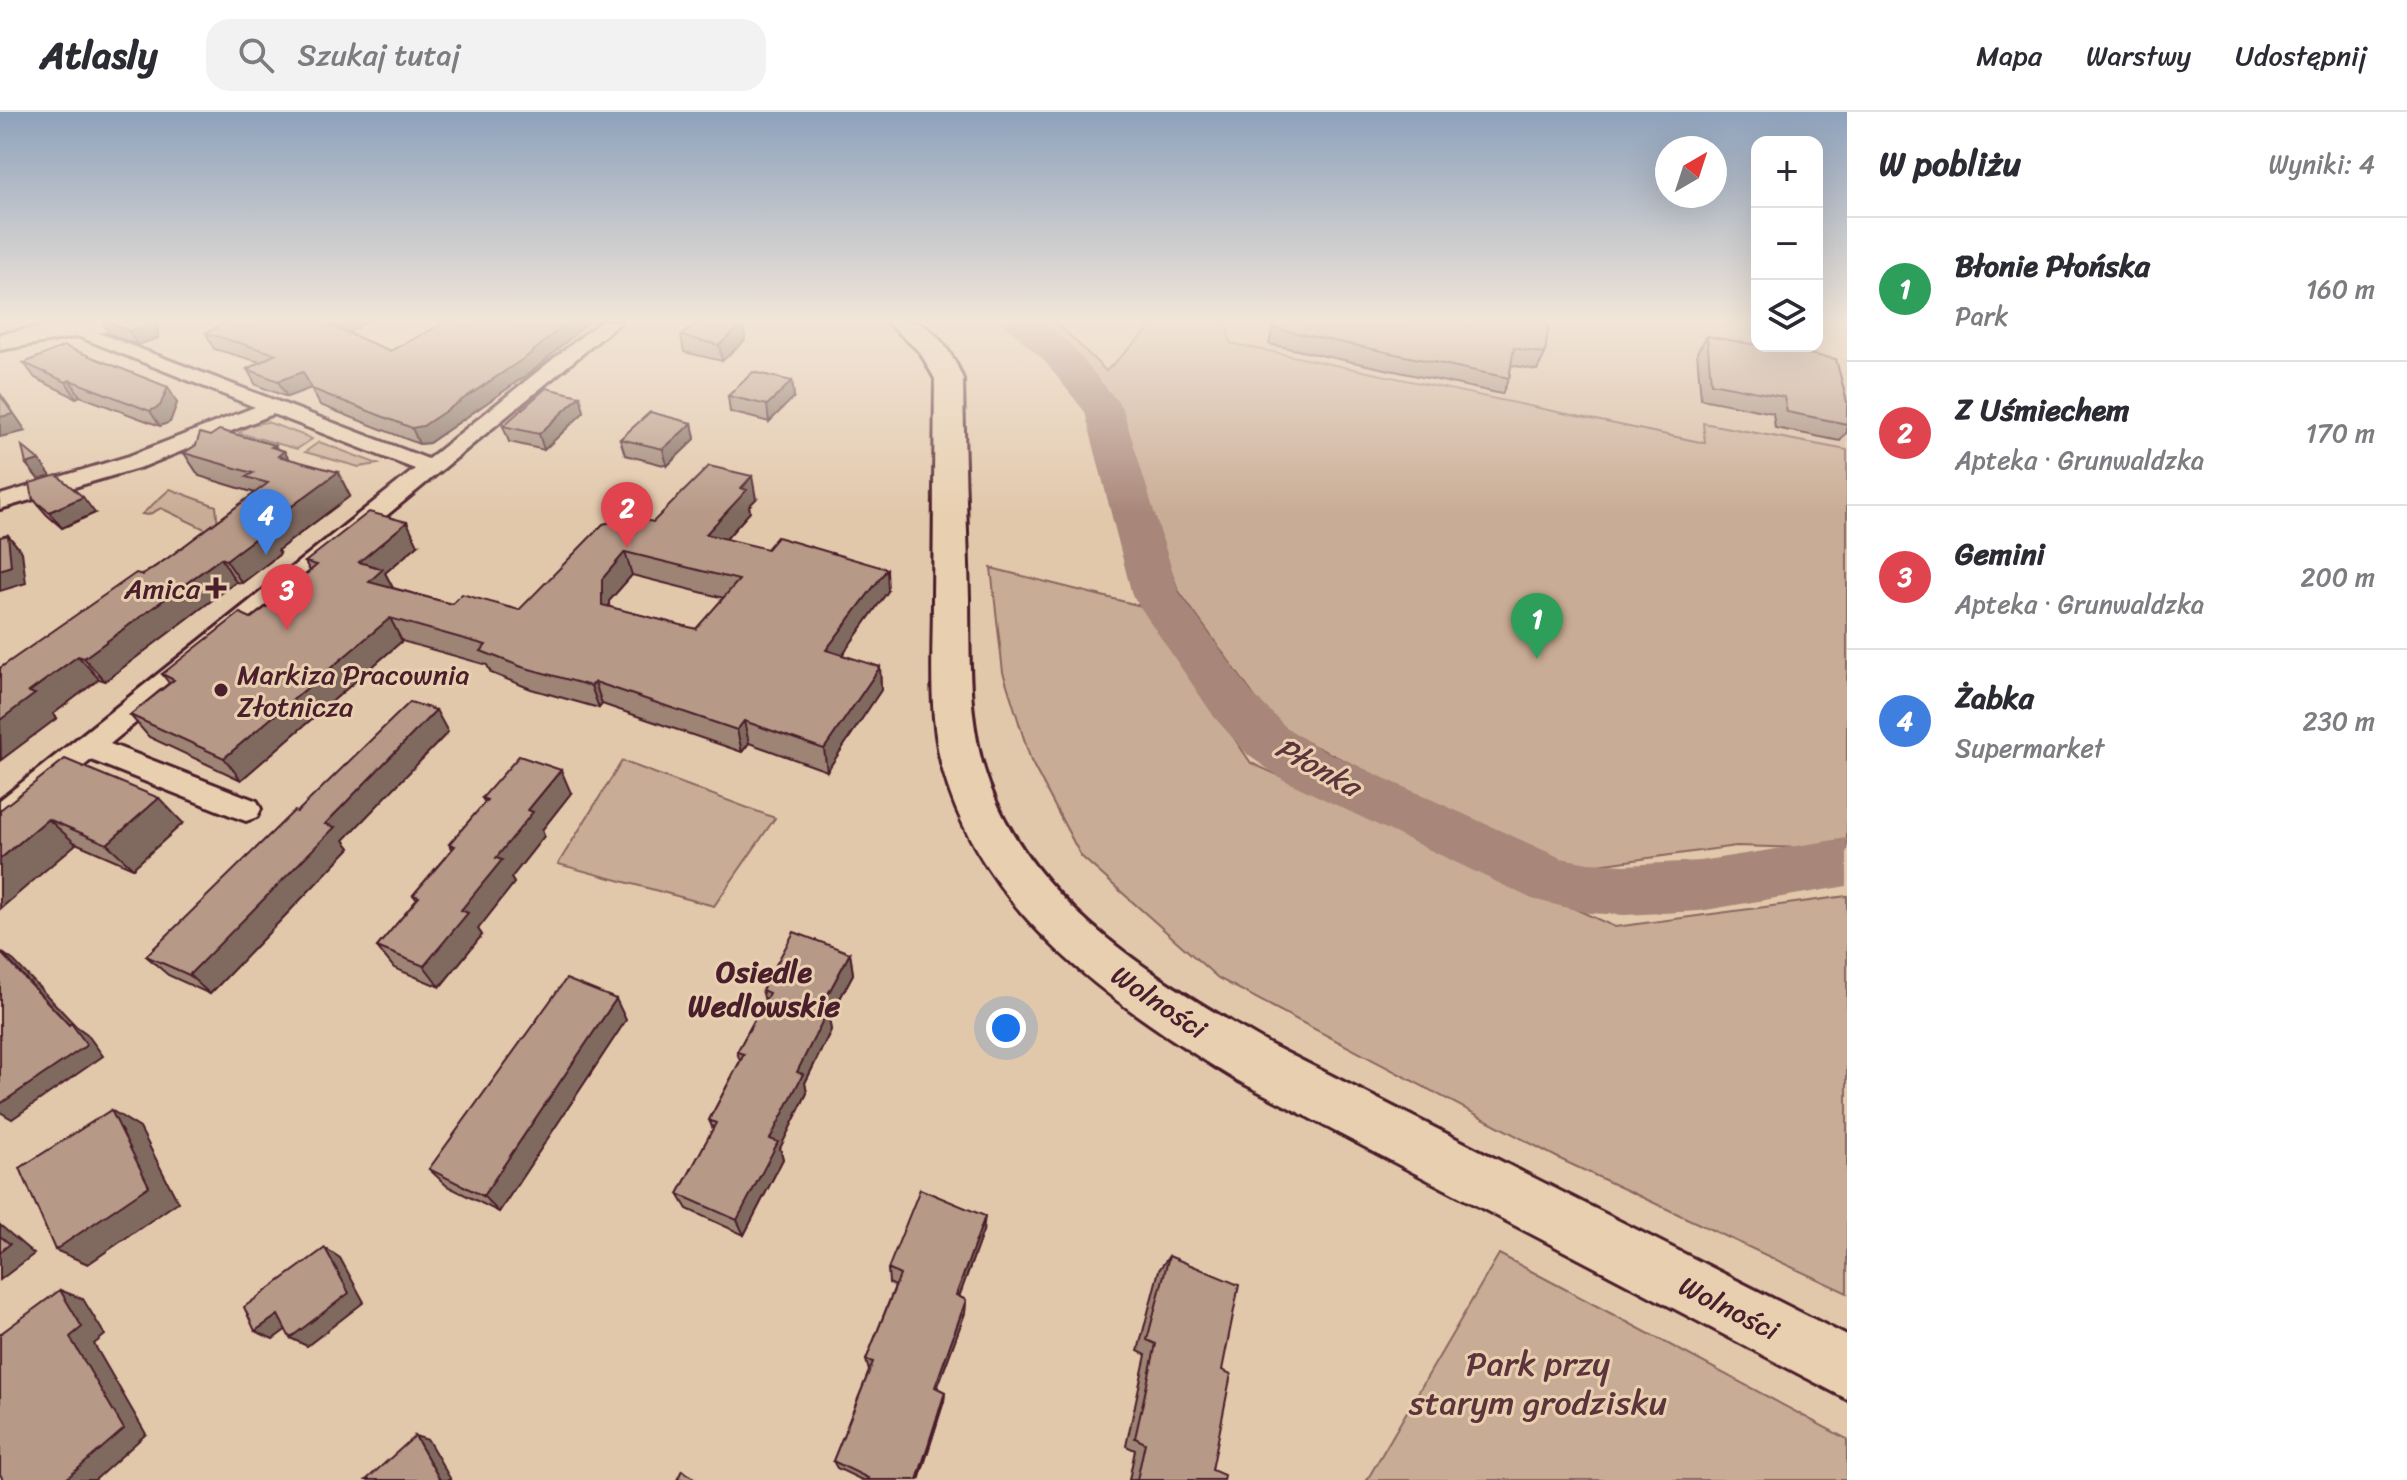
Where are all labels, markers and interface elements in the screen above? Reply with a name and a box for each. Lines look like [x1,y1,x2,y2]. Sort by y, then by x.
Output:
search box [206,19,766,91]
text: Atlasly [40,22,158,89]
text: Szukaj tutaj [298,28,460,82]
text: Mapa [1976,31,2042,80]
text: Warstwy [2086,31,2191,80]
text: Udostępnij [2235,31,2367,80]
icon: search [234,33,278,77]
text: W pobliżu [1879,134,2021,194]
north arrow [1655,136,1727,208]
map controls [1751,136,1823,352]
button: + [1751,136,1823,208]
text: Wyniki: 4 [2268,141,2375,187]
button: − [1751,208,1823,280]
text: Błonie Płońska [1955,239,2150,293]
text: 1 [1899,266,1911,312]
text: 160 m [2306,266,2375,312]
button: layers [1751,280,1823,352]
text: Park [1955,293,2008,339]
text: Z Uśmiechem [1955,383,2129,437]
text: 2 [1897,410,1913,456]
text: 170 m [2306,410,2375,456]
text: Apteka · Grunwaldzka [1955,437,2204,483]
pin: 2 [601,482,653,548]
pin: 4 [240,489,292,555]
text: Gemini [1955,527,2045,581]
text: 3 [1898,554,1912,600]
text: 200 m [2300,554,2375,600]
place label: Amica [123,564,201,613]
pin: 3 [261,564,313,630]
marker: Amica [207,579,225,597]
text: Apteka · Grunwaldzka [1955,581,2204,627]
pin: 1 [1511,593,1563,659]
place label: Markiza Pracownia Złotnicza [237,650,470,731]
text: Żabka [1955,671,2034,725]
marker: Markiza Pracownia Złotnicza [212,681,230,699]
text: 4 [1897,698,1913,744]
text: 230 m [2303,698,2375,744]
water label: Płonka [1265,721,1374,814]
text: Supermarket [1955,725,2104,771]
district label: Osiedle Wedlowskie [688,945,841,1033]
street label: Wolności [1101,952,1218,1053]
your location [986,1008,1026,1048]
street label: Wolności [1670,1262,1789,1355]
park label: Park przy starym grodzisku [1408,1334,1667,1433]

